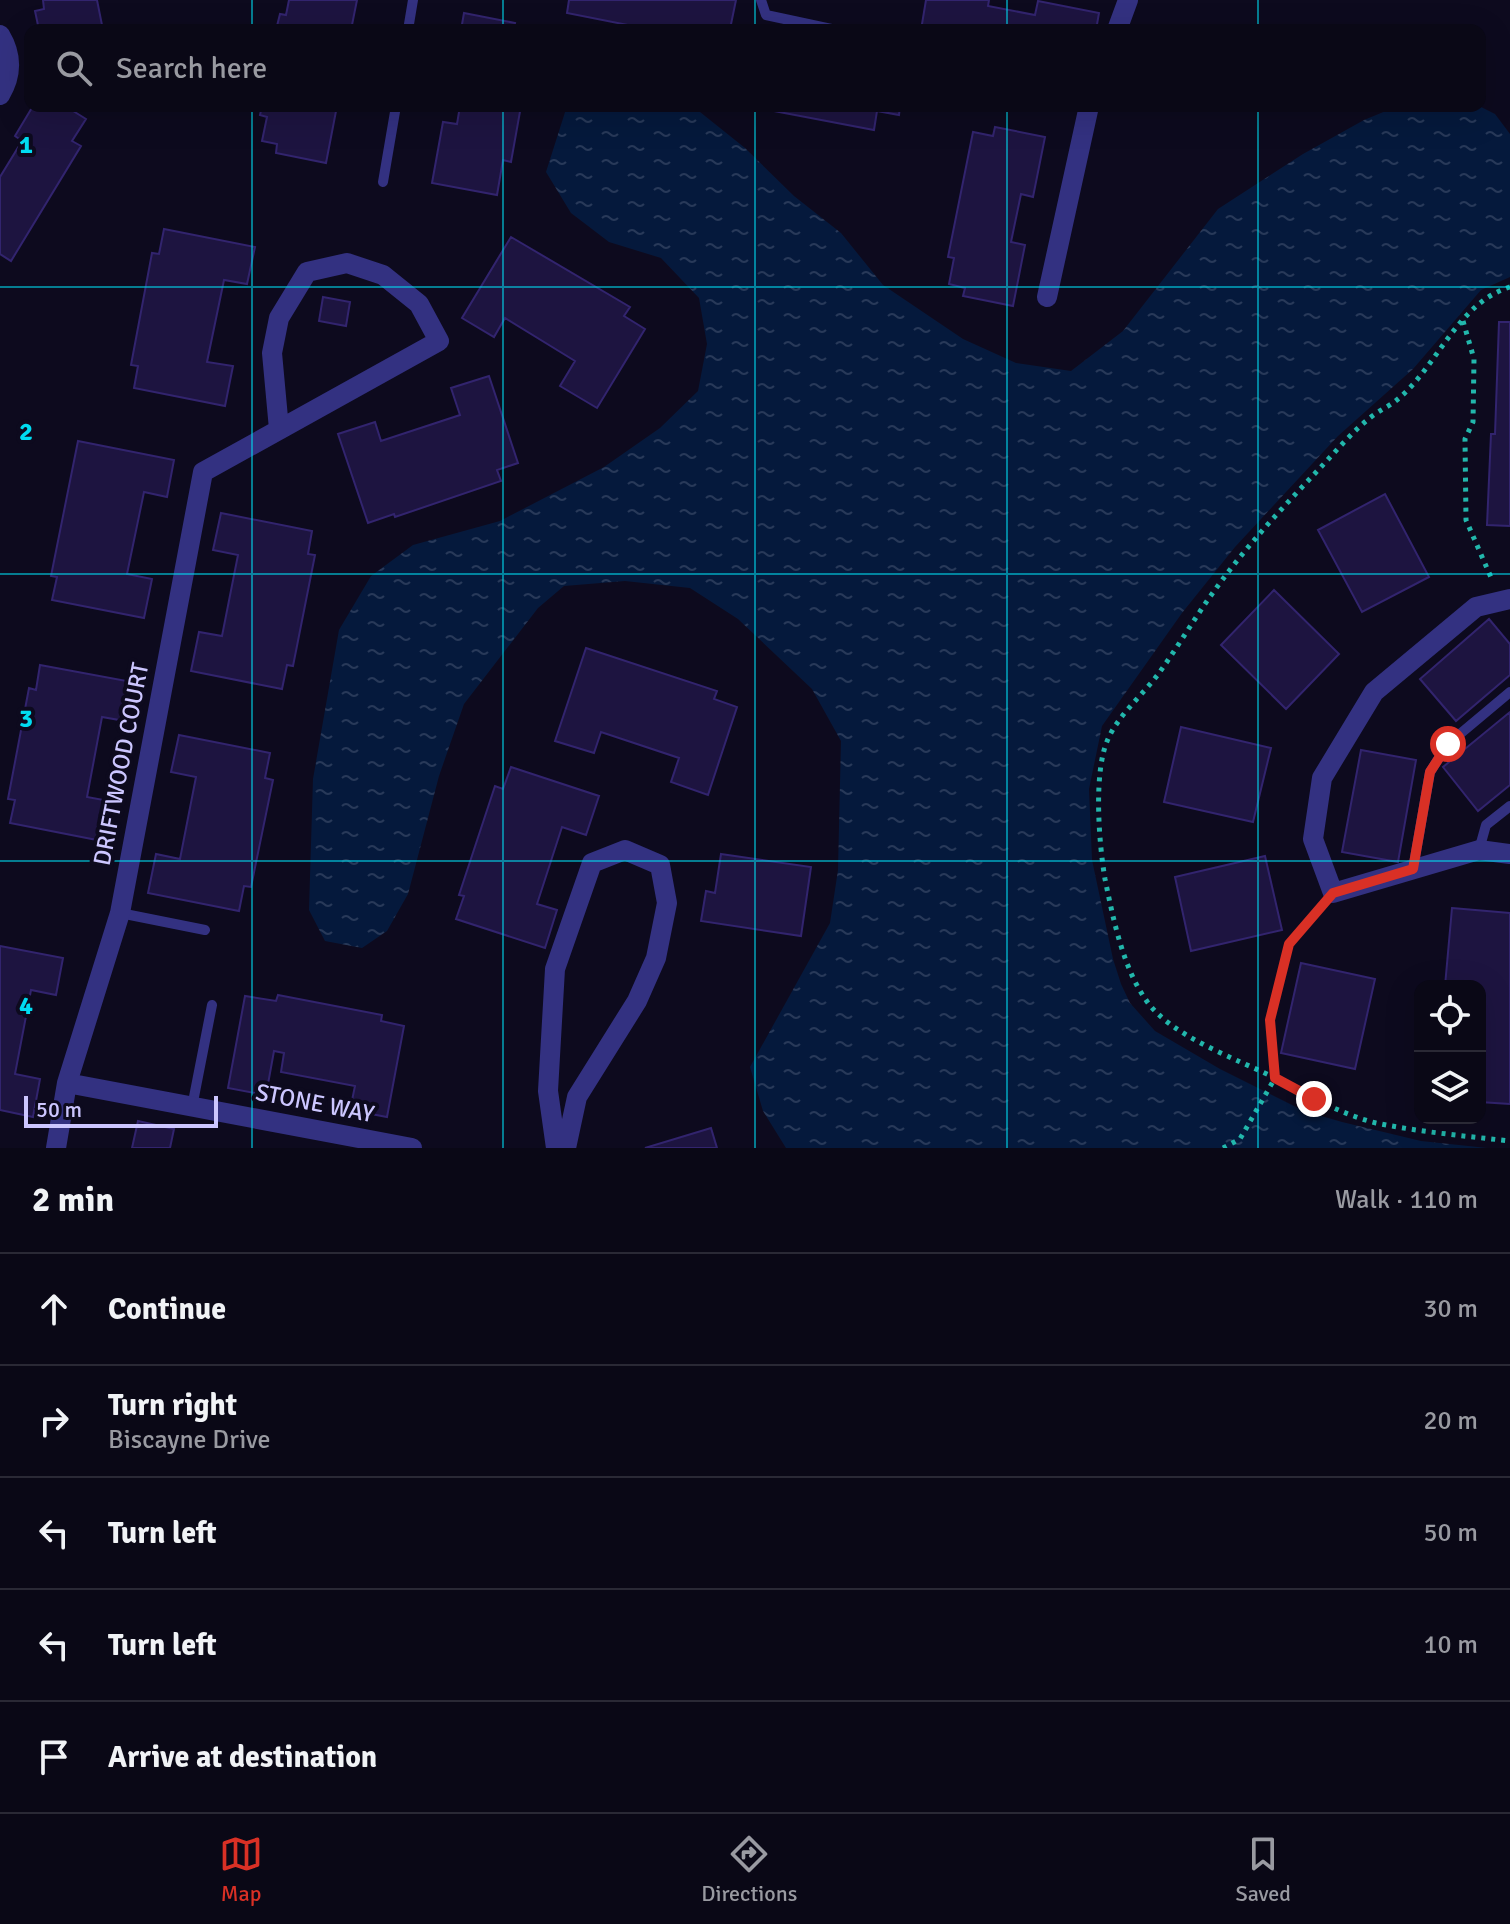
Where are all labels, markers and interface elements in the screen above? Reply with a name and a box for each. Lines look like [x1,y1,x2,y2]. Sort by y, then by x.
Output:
search box [24,24,1486,112]
icon: search [52,46,96,90]
text: Search here [116,50,267,87]
text: 1 [19,129,33,161]
text: 2 [19,416,33,448]
street label: DRIFTWOOD COURT [87,660,155,868]
text: 3 [19,703,33,735]
route start [1430,726,1466,762]
map controls [1414,980,1486,1124]
button: locate [1414,980,1486,1052]
text: 4 [19,990,33,1022]
button: layers [1414,1052,1486,1124]
street label: STONE WAY [253,1077,377,1129]
route end [1296,1081,1332,1117]
scale bar [24,1092,218,1128]
text: 50 m [36,1096,82,1123]
text: 2 min [32,1179,114,1221]
text: Walk · 110 m [1335,1184,1478,1216]
icon: ahead [32,1287,76,1331]
text: Continue [108,1291,226,1328]
text: 30 m [1423,1293,1478,1325]
text: Turn right [108,1387,237,1424]
icon: right [32,1399,76,1443]
text: 20 m [1423,1405,1478,1437]
text: Biscayne Drive [108,1424,271,1456]
icon: left [32,1511,76,1555]
text: Turn left [108,1515,217,1552]
text: 50 m [1423,1517,1478,1549]
icon: left [32,1623,76,1667]
text: Turn left [108,1627,217,1664]
text: 10 m [1423,1629,1478,1661]
icon: arrive [32,1735,76,1779]
text: Arrive at destination [108,1739,377,1776]
tab: Map [219,1832,263,1907]
tab: Directions [701,1832,797,1907]
tab: Saved [1236,1832,1291,1907]

